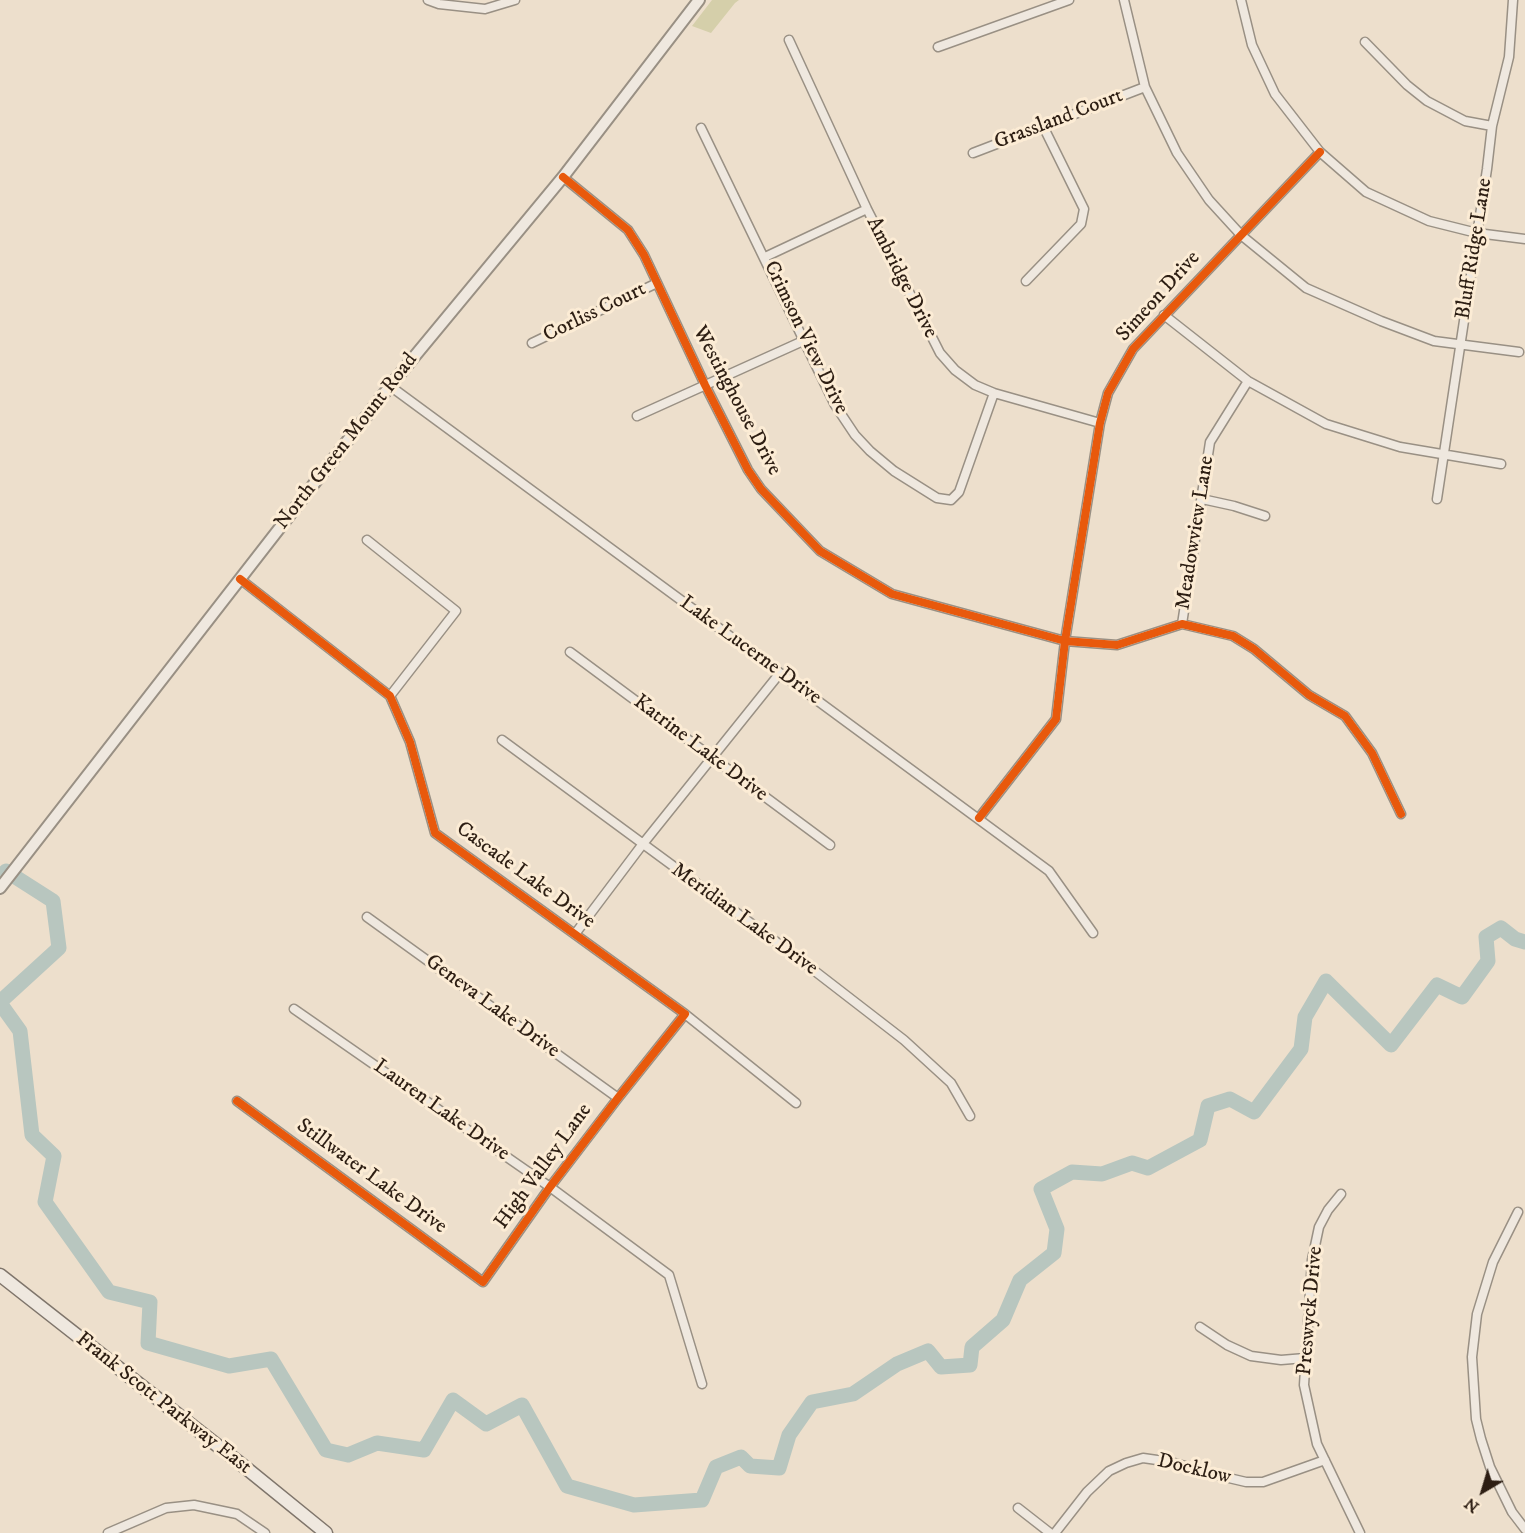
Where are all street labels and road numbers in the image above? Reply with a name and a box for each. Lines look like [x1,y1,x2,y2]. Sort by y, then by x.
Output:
street label: Grassland Court [991,84,1127,156]
street label: Bluff Ridge Lane [1451,177,1499,321]
street label: Ambridge Drive [860,213,942,343]
street label: Simeon Drive [1112,246,1206,348]
street label: Crimson View Drive [757,257,853,419]
street label: Corliss Court [540,277,650,349]
street label: Westinghouse Drive [686,322,786,480]
street label: North Green Mount Road [270,349,424,535]
street label: Meadowview Lane [1171,454,1221,612]
street label: Lake Lucerne Drive [674,591,826,711]
street label: Katrine Lake Drive [628,690,772,808]
street label: Cascade Lake Drive [451,817,599,935]
street label: Meridian Lake Drive [666,858,822,982]
street label: Geneva Lake Drive [420,950,564,1064]
street label: Lauren Lake Drive [368,1055,514,1167]
street label: High Valley Lane [490,1099,598,1235]
street label: Stillwater Lake Drive [291,1114,451,1240]
street label: Preswyck Drive [1293,1245,1329,1377]
street label: Frank Scott Parkway East [70,1328,256,1480]
street label: Docklow [1155,1449,1233,1491]

